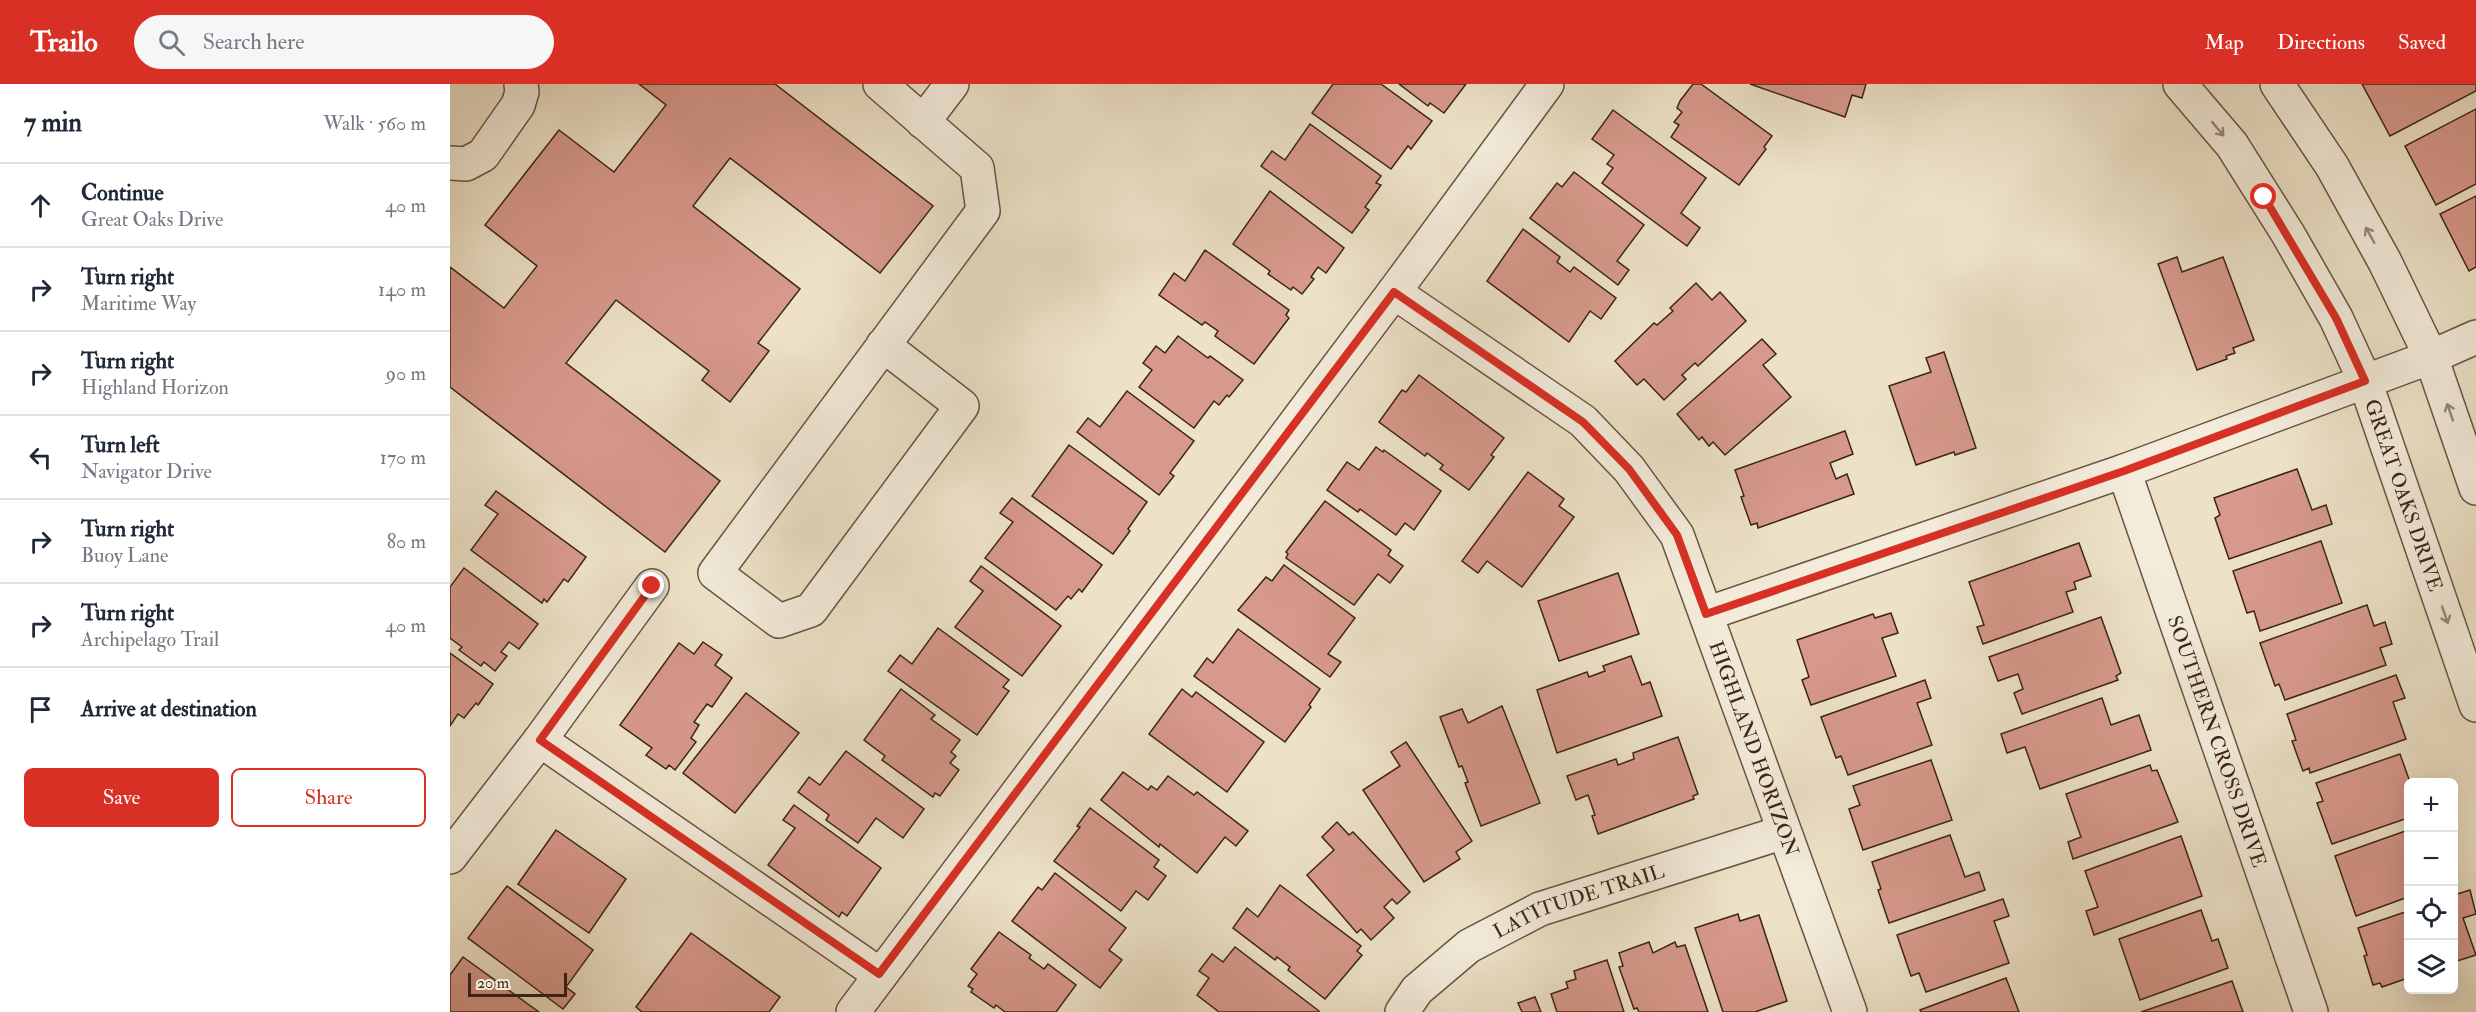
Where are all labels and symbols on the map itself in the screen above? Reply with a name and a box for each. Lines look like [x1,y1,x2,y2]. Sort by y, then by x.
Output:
one-way arrow [2211,121,2225,136]
route start [2250,183,2276,209]
one-way arrow [2364,227,2376,244]
street label: GREAT OAKS DRIVE [2359,396,2448,595]
one-way arrow [2444,403,2455,422]
route end [638,572,664,598]
one-way arrow [2440,605,2451,624]
street label: SOUTHERN CROSS DRIVE [2162,612,2272,871]
street label: HIGHLAND HORIZON [1703,638,1804,860]
street label: LATITUDE TRAIL [1489,858,1668,944]
scale bar [468,970,567,998]

